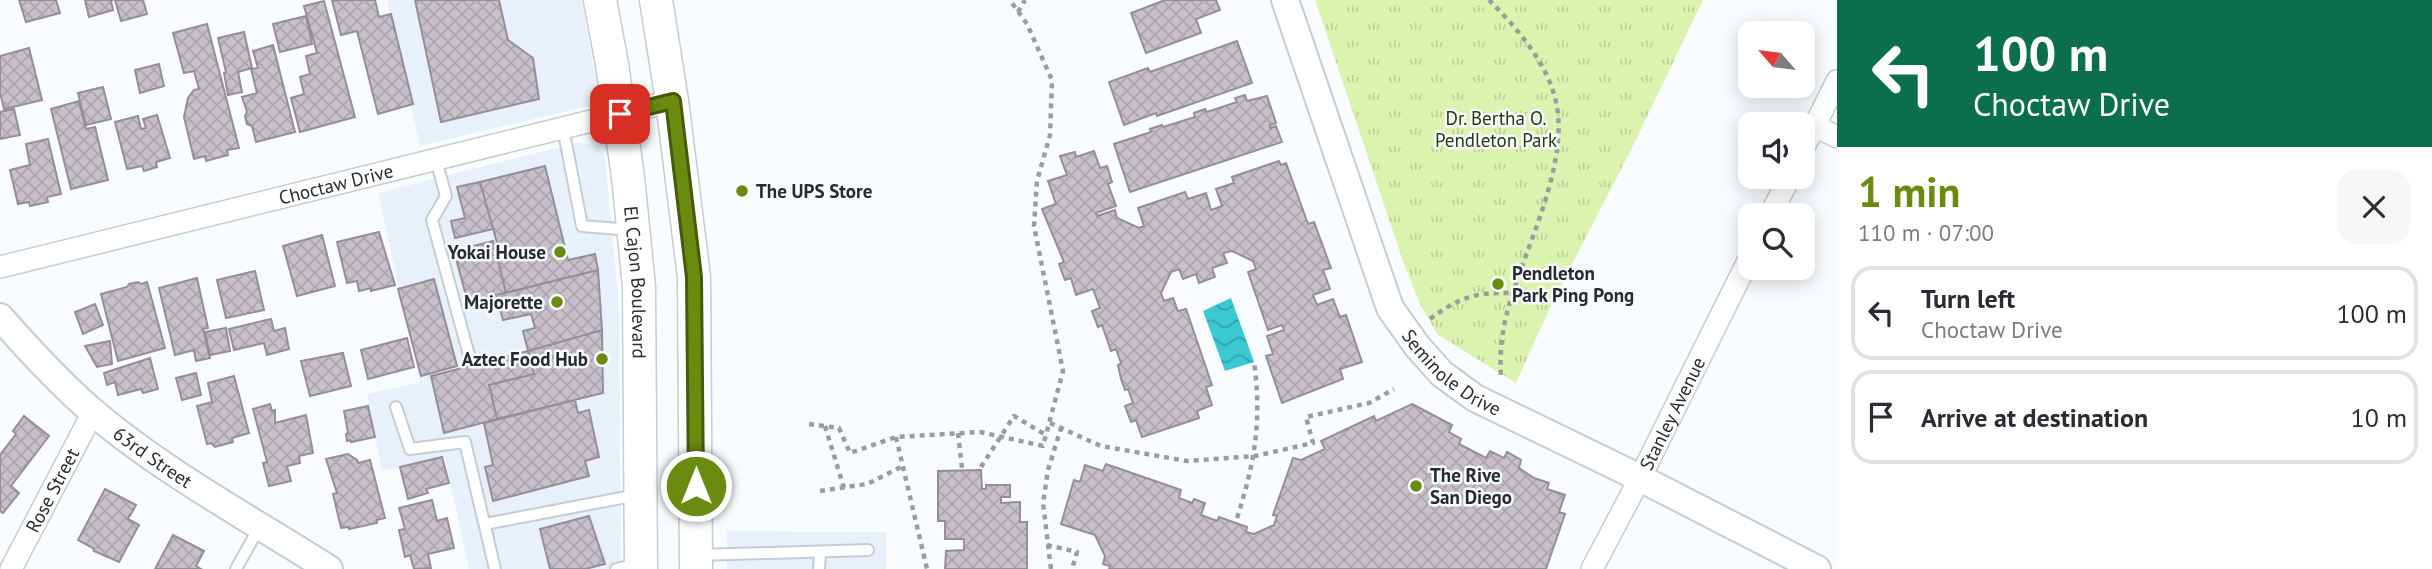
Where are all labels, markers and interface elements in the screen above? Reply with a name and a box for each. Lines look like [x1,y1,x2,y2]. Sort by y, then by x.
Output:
north arrow [1738,21,1815,98]
map controls [1738,21,1815,280]
text: 100 m [1973,21,2108,85]
icon: left [1858,28,1949,119]
text: Choctaw Drive [1973,83,2170,125]
pin [590,84,650,144]
icon: arrive [601,95,639,133]
park label: Dr. Bertha O. Pendleton Park [1435,106,1557,152]
button: sound [1738,112,1815,189]
street label: Choctaw Drive [276,158,396,210]
text: 1 min [1858,164,1960,219]
button: close [2337,170,2411,244]
place label: The UPS Store [756,179,872,203]
marker: The UPS Store [734,183,750,199]
button: search [1738,203,1815,280]
street label: El Cajon Boulevard [619,205,652,359]
text: 110 m · 07:00 [1858,218,1994,247]
place label: Yokai House [446,240,546,264]
marker: Yokai House [552,244,568,260]
place label: Pendleton Park Ping Pong [1512,261,1634,307]
marker: Pendleton Park Ping Pong [1490,276,1506,292]
text: Turn left [1921,282,2015,315]
place label: Majorette [464,290,543,314]
marker: Majorette [549,294,565,310]
icon: left [1862,294,1900,332]
text: 100 m [2336,297,2407,330]
text: Choctaw Drive [1921,315,2063,344]
street label: Seminole Drive [1397,324,1505,421]
place label: Aztec Food Hub [462,347,588,371]
marker: Aztec Food Hub [594,351,610,367]
street label: Stanley Avenue [1634,353,1710,474]
icon: arrive [1862,398,1900,436]
text: Arrive at destination [1921,401,2148,434]
text: 10 m [2351,401,2407,434]
street label: 63rd Street [108,421,197,493]
street label: Rose Street [20,443,84,536]
position arrow [659,449,733,523]
place label: The Rive San Diego [1430,463,1512,509]
marker: The Rive San Diego [1408,478,1424,494]

